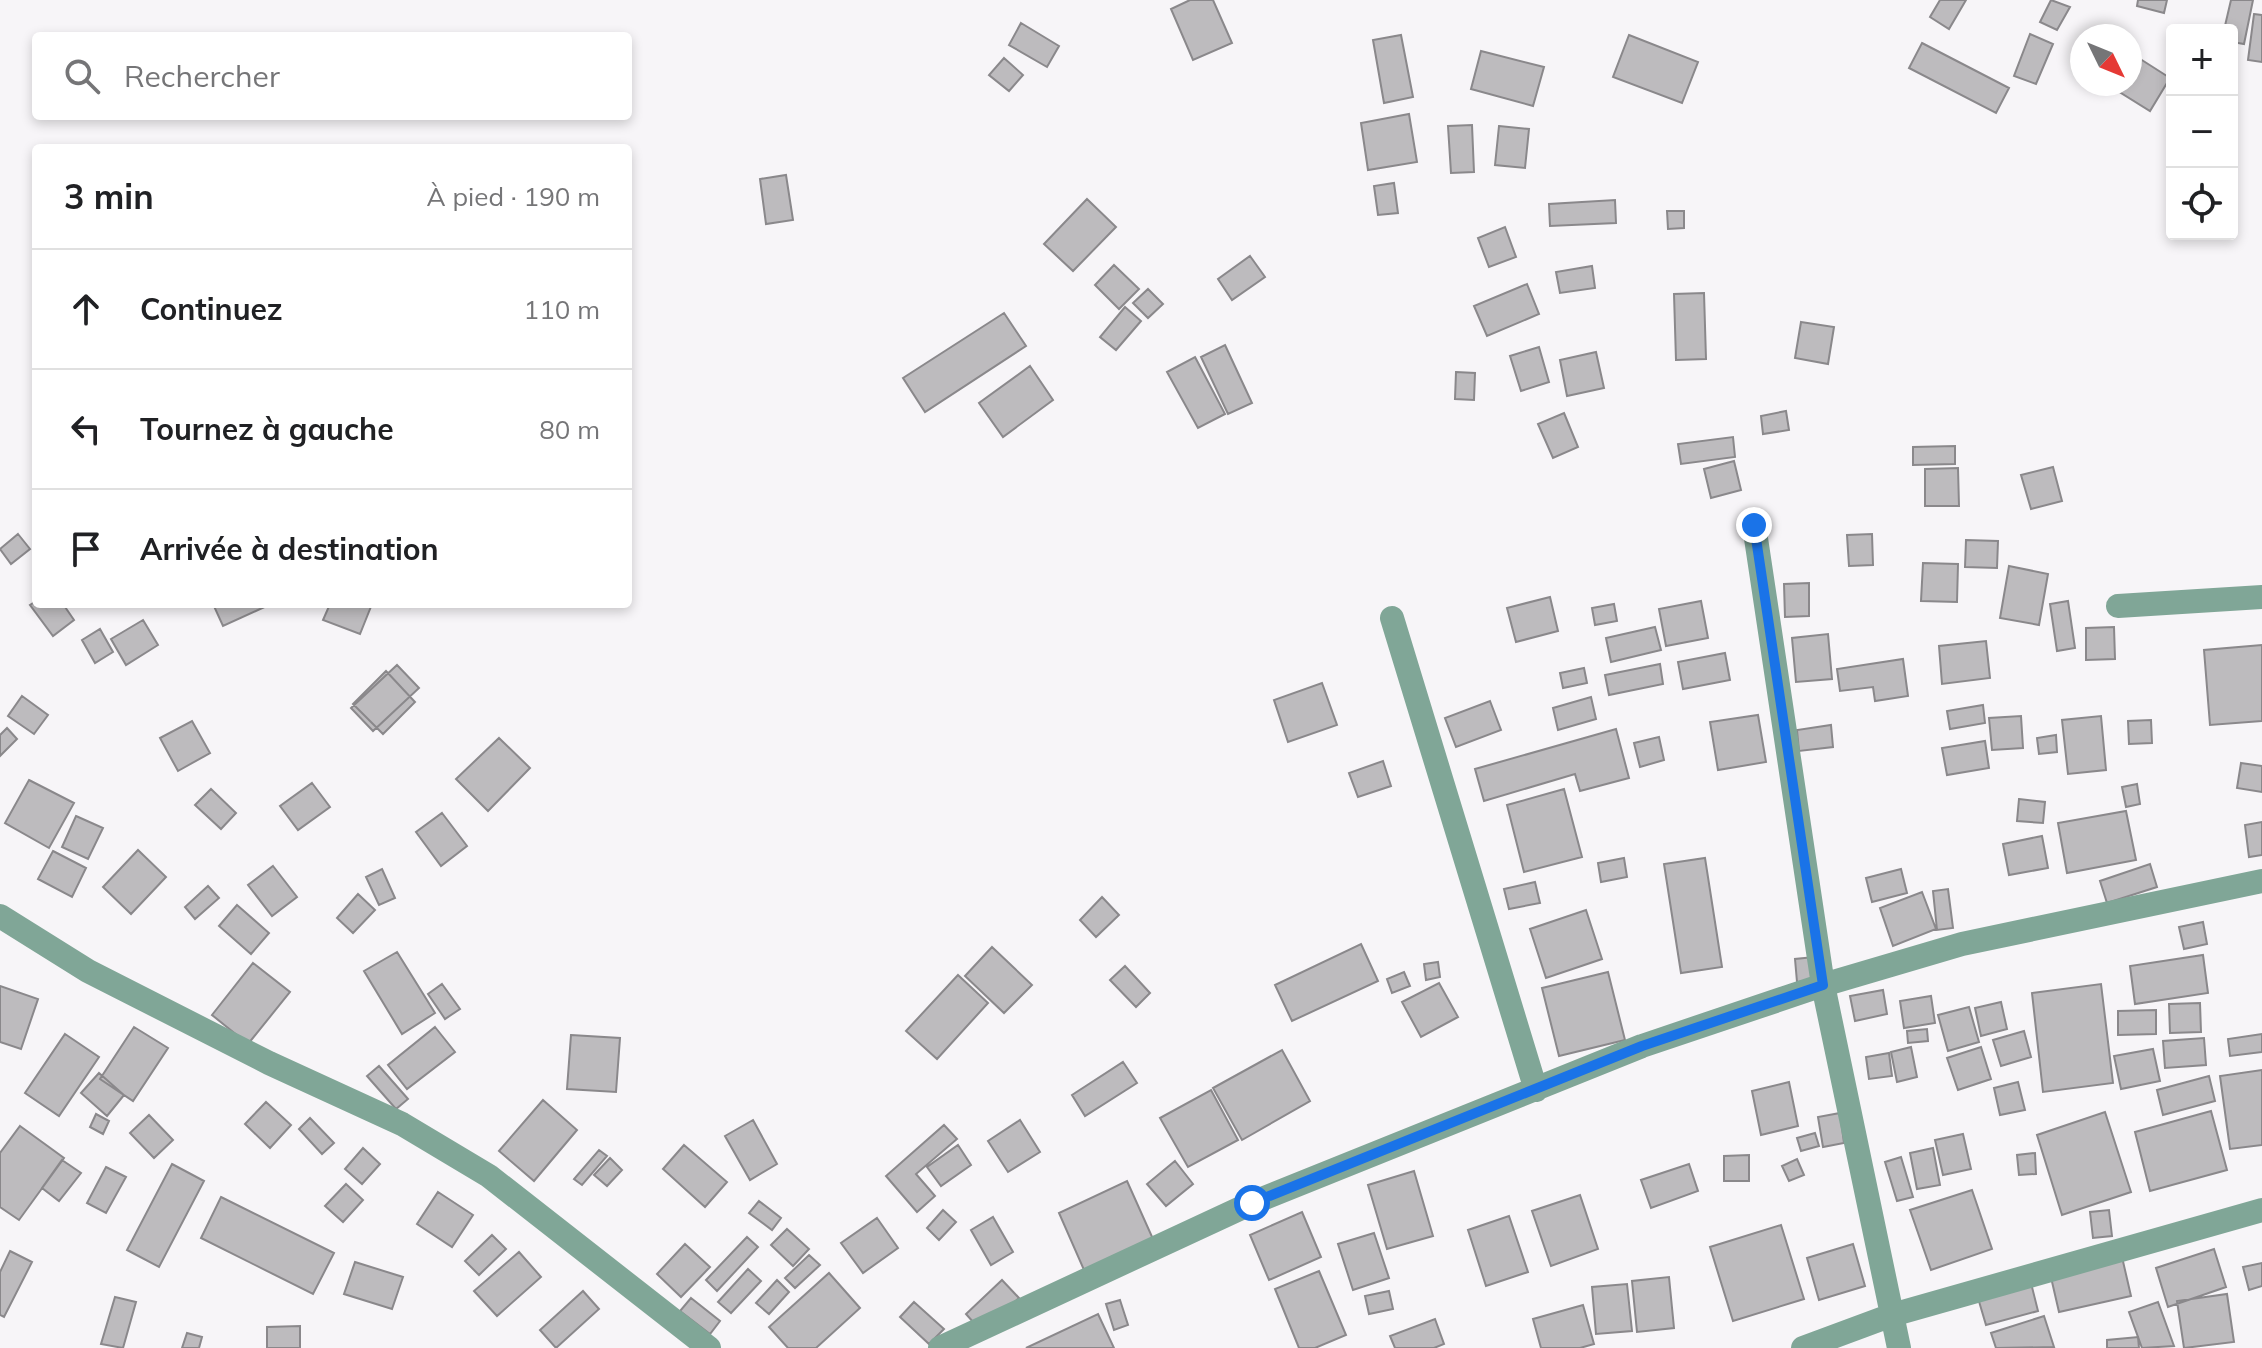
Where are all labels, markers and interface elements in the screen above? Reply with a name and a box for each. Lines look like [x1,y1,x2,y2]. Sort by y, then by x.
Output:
north arrow [2070,24,2142,96]
map controls [2166,24,2238,240]
button: + [2166,24,2238,96]
search box [32,32,632,120]
icon: search [60,54,104,98]
text: Rechercher [124,57,280,95]
button: − [2166,96,2238,168]
button: locate [2166,168,2238,240]
text: 3 min [64,175,154,218]
text: À pied · 190 m [427,180,600,213]
icon: ahead [64,287,108,331]
text: Continuez [140,290,283,328]
text: 110 m [524,293,600,326]
icon: left [64,407,108,451]
text: Tournez à gauche [140,410,394,448]
text: 80 m [539,413,600,446]
route end [1736,507,1772,543]
icon: arrive [64,527,108,571]
text: Arrivée à destination [140,530,439,568]
route start [1234,1185,1270,1221]

